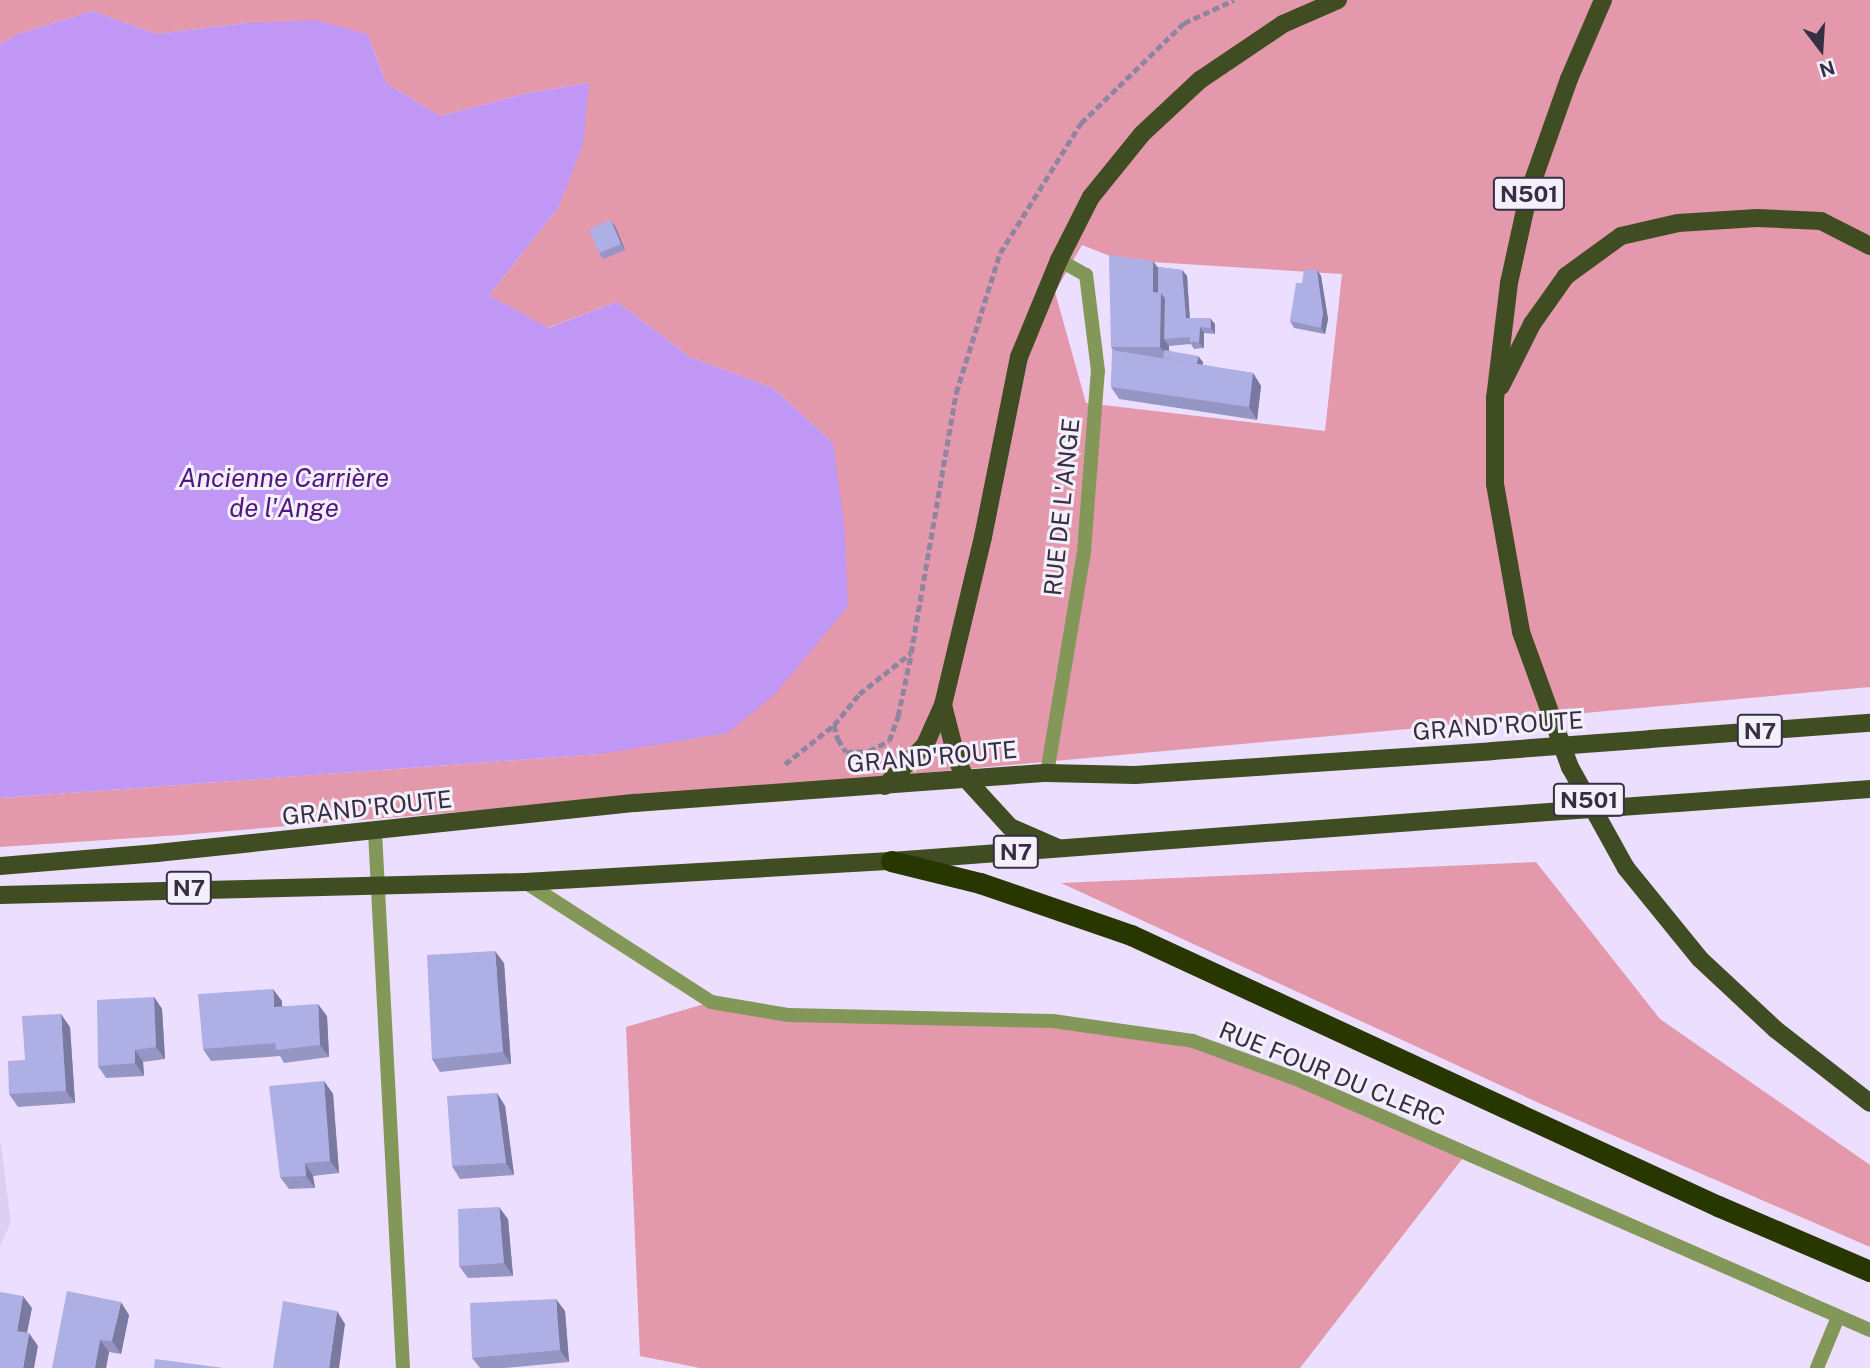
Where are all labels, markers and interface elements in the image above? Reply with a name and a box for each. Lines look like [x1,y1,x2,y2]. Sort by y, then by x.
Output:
north arrow [1786,14,1856,84]
text: N [1817,56,1837,82]
road number: N501 [1492,174,1566,214]
street label: RUE DE L'ANGE [1038,417,1086,597]
water label: Ancienne Carrière de l'Ange [179,462,389,524]
street label: GRAND'ROUTE [1412,706,1584,746]
road number: N7 [1736,712,1784,750]
street label: GRAND'ROUTE [846,735,1018,779]
road number: N501 [1552,780,1626,820]
street label: GRAND'ROUTE [281,785,453,831]
road number: N7 [992,832,1040,872]
road number: N7 [164,868,214,908]
street label: RUE FOUR DU CLERC [1215,1016,1449,1132]

